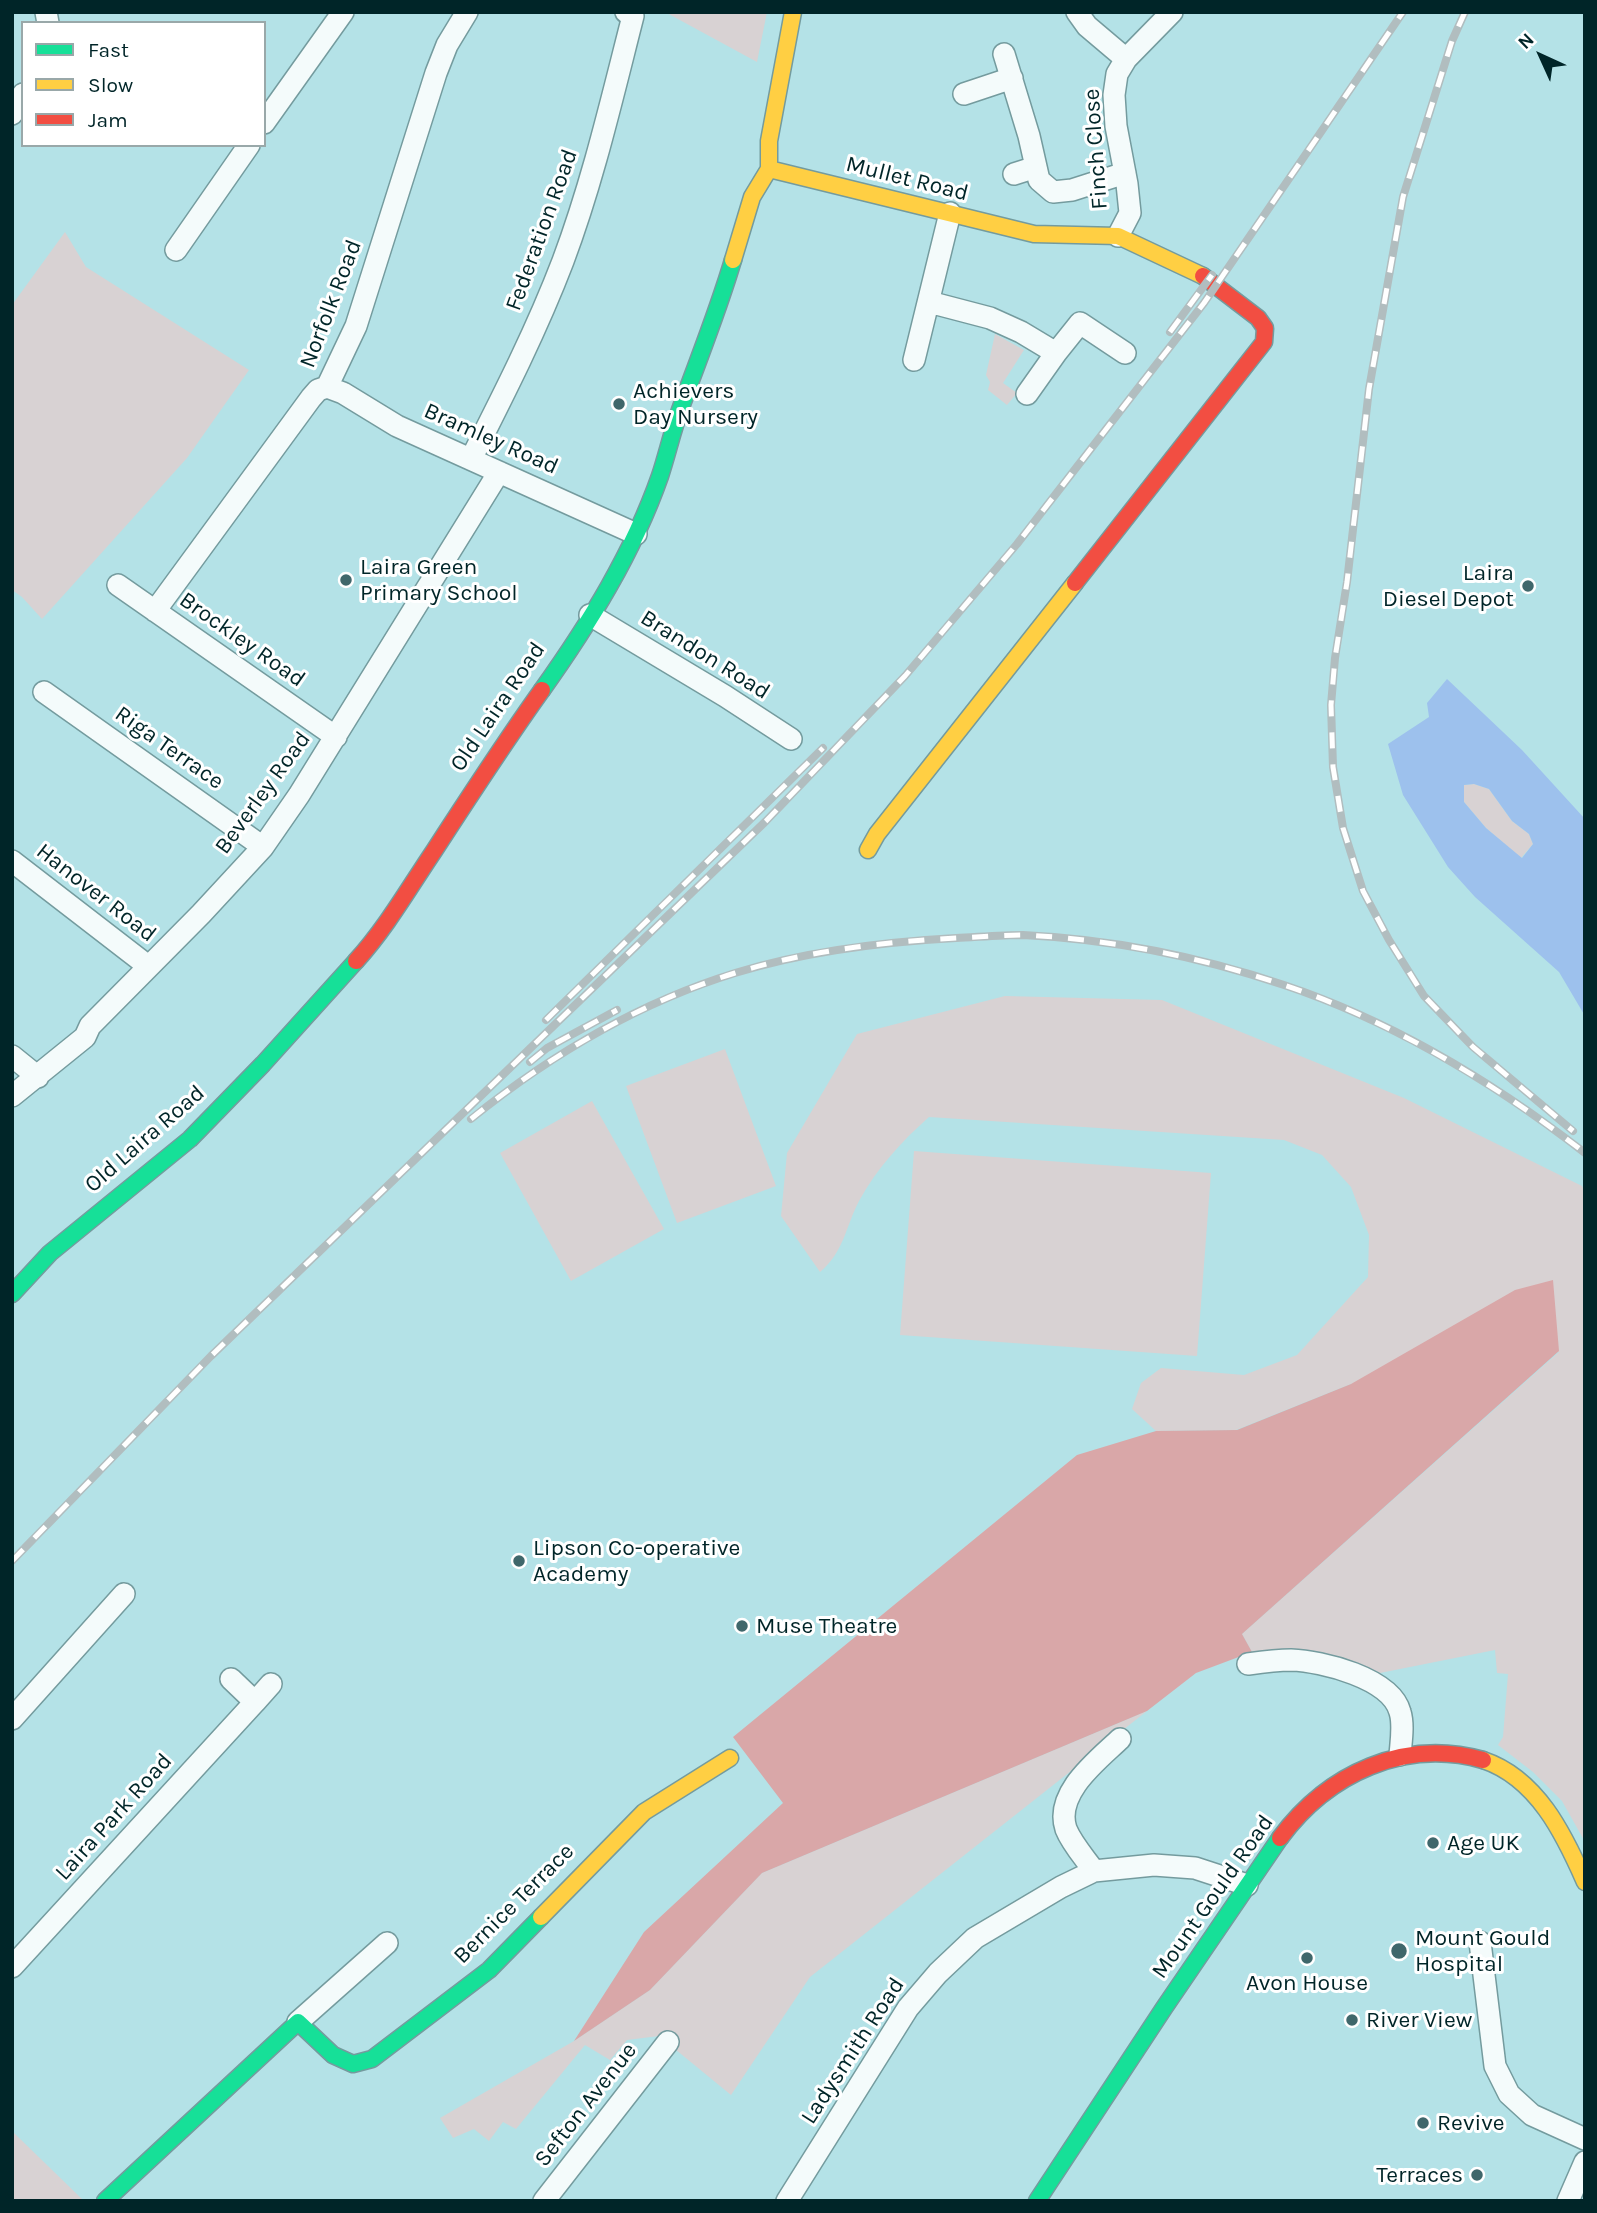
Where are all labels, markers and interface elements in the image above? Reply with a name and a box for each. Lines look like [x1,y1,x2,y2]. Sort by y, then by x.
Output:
legend [21,21,266,147]
north arrow [1506,21,1576,91]
text: N [1514,29,1539,54]
text: Fast [88,38,129,62]
text: Slow [88,73,133,97]
street label: Finch Close [1078,88,1114,210]
text: Jam [88,108,128,132]
street label: Federation Road [500,145,584,315]
street label: Mullet Road [843,150,971,208]
street label: Norfolk Road [294,236,368,372]
place label: Achievers Day Nursery [633,377,758,431]
marker: Achievers Day Nursery [611,396,627,412]
street label: Bramley Road [420,397,562,481]
place label: Laira Green Primary School [360,553,518,607]
place label: Laira Diesel Depot [1383,559,1514,613]
marker: Laira Green Primary School [338,572,354,588]
marker: Laira Diesel Depot [1520,578,1536,594]
street label: Brockley Road [174,586,310,694]
street label: Brandon Road [635,604,775,706]
street label: Old Laira Road [445,637,551,777]
street label: Riga Terrace [109,700,229,796]
street label: Beverley Road [209,726,317,860]
street label: Hanover Road [31,838,161,948]
street label: Old Laira Road [79,1079,211,1199]
place label: Lipson Co-operative Academy [533,1534,740,1588]
marker: Lipson Co-operative Academy [511,1553,527,1569]
place label: Muse Theatre [756,1612,897,1640]
marker: Muse Theatre [734,1618,750,1634]
street label: Laira Park Road [50,1748,178,1886]
street label: Mount Gould Road [1146,1810,1280,1984]
place label: Age UK [1447,1829,1519,1857]
marker: Age UK [1425,1835,1441,1851]
street label: Bernice Terrace [448,1838,580,1970]
place label: Mount Gould Hospital [1415,1924,1550,1978]
marker: Mount Gould Hospital [1389,1941,1409,1961]
marker: Avon House [1299,1950,1315,1966]
place label: Avon House [1246,1969,1368,1997]
street label: Ladysmith Road [795,1973,911,2129]
place label: River View [1366,2006,1472,2034]
marker: River View [1344,2012,1360,2028]
street label: Sefton Avenue [529,2037,643,2173]
place label: Revive [1437,2109,1505,2137]
marker: Revive [1415,2115,1431,2131]
place label: Terraces [1376,2161,1463,2189]
marker: Terraces [1469,2167,1485,2183]

